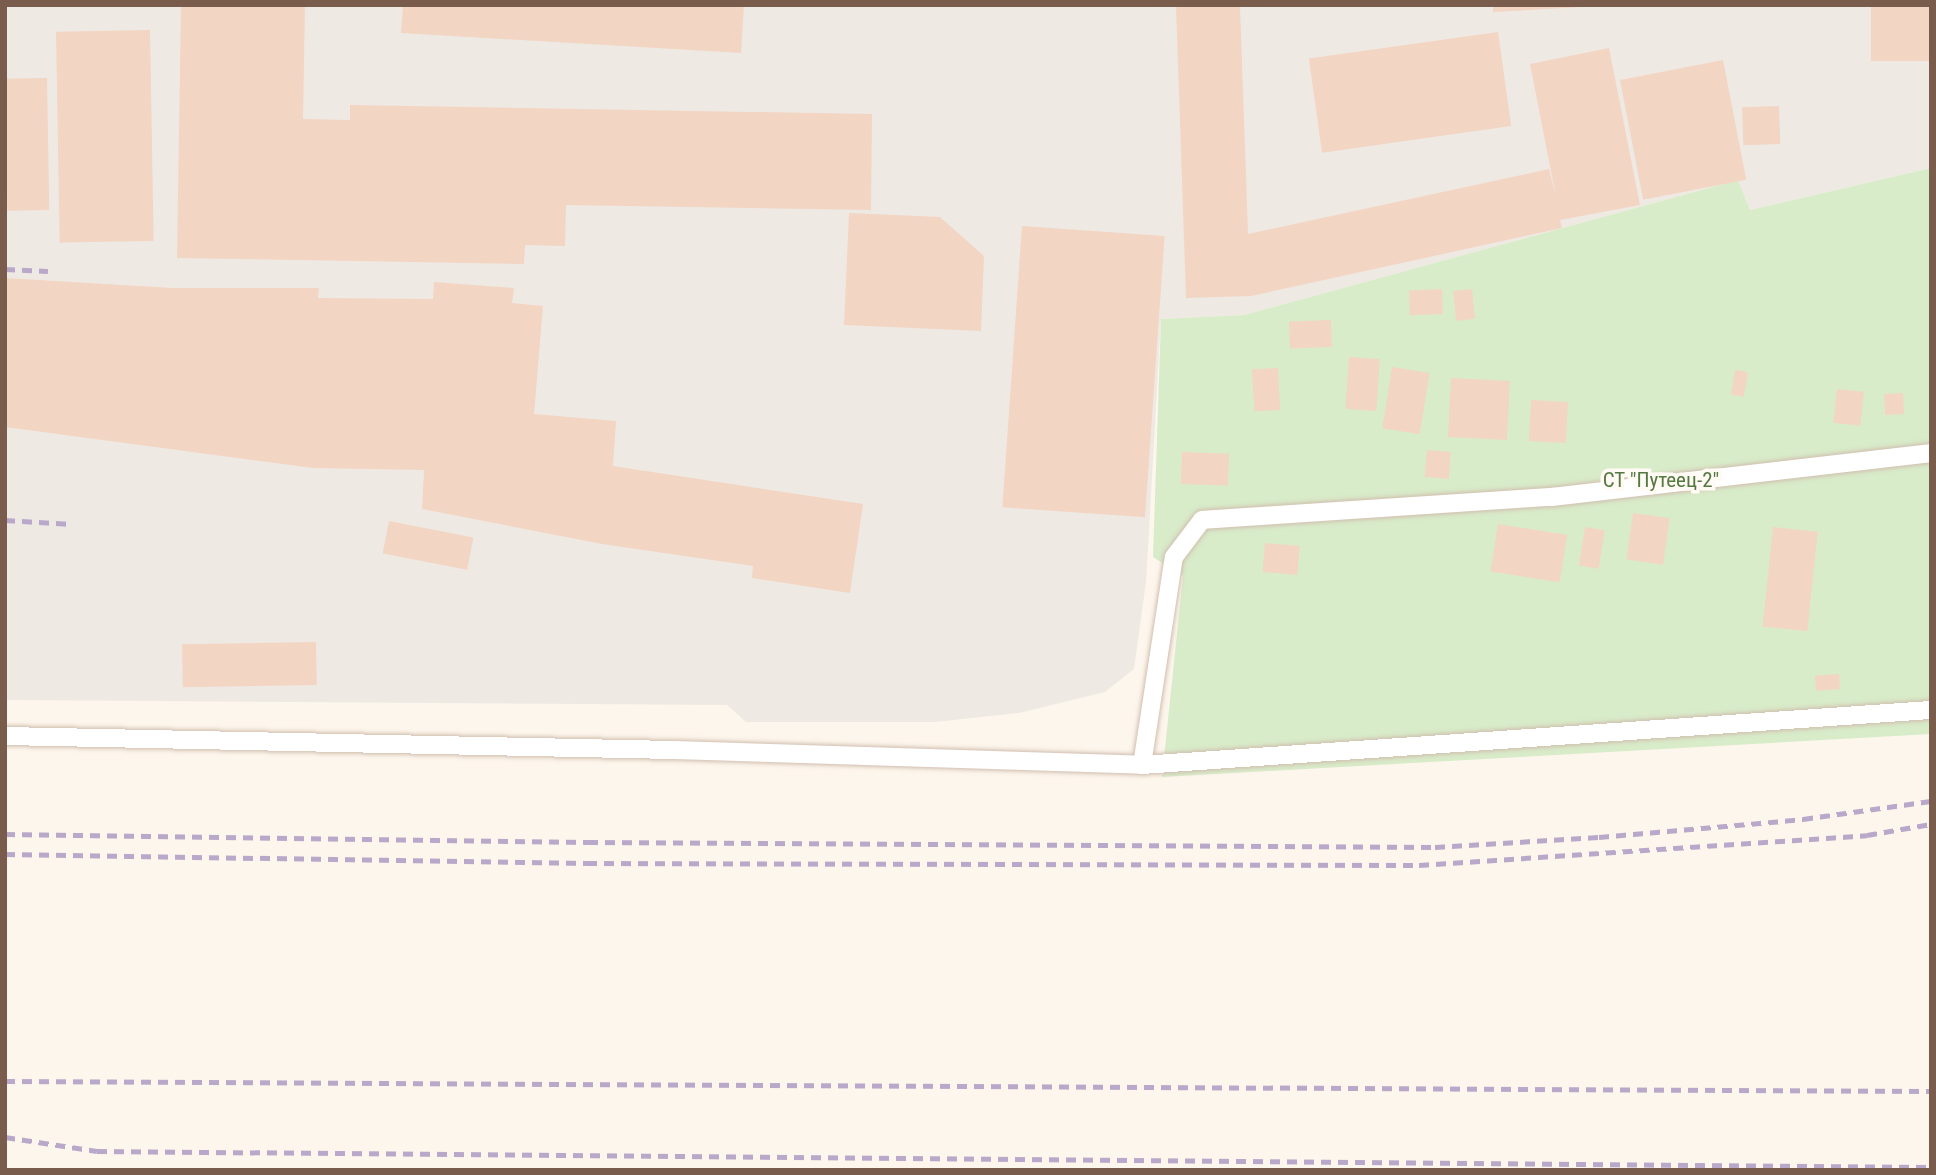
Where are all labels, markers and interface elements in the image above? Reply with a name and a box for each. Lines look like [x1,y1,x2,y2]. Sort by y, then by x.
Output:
park label: СТ "Путеец-2" [1603,467,1719,493]

